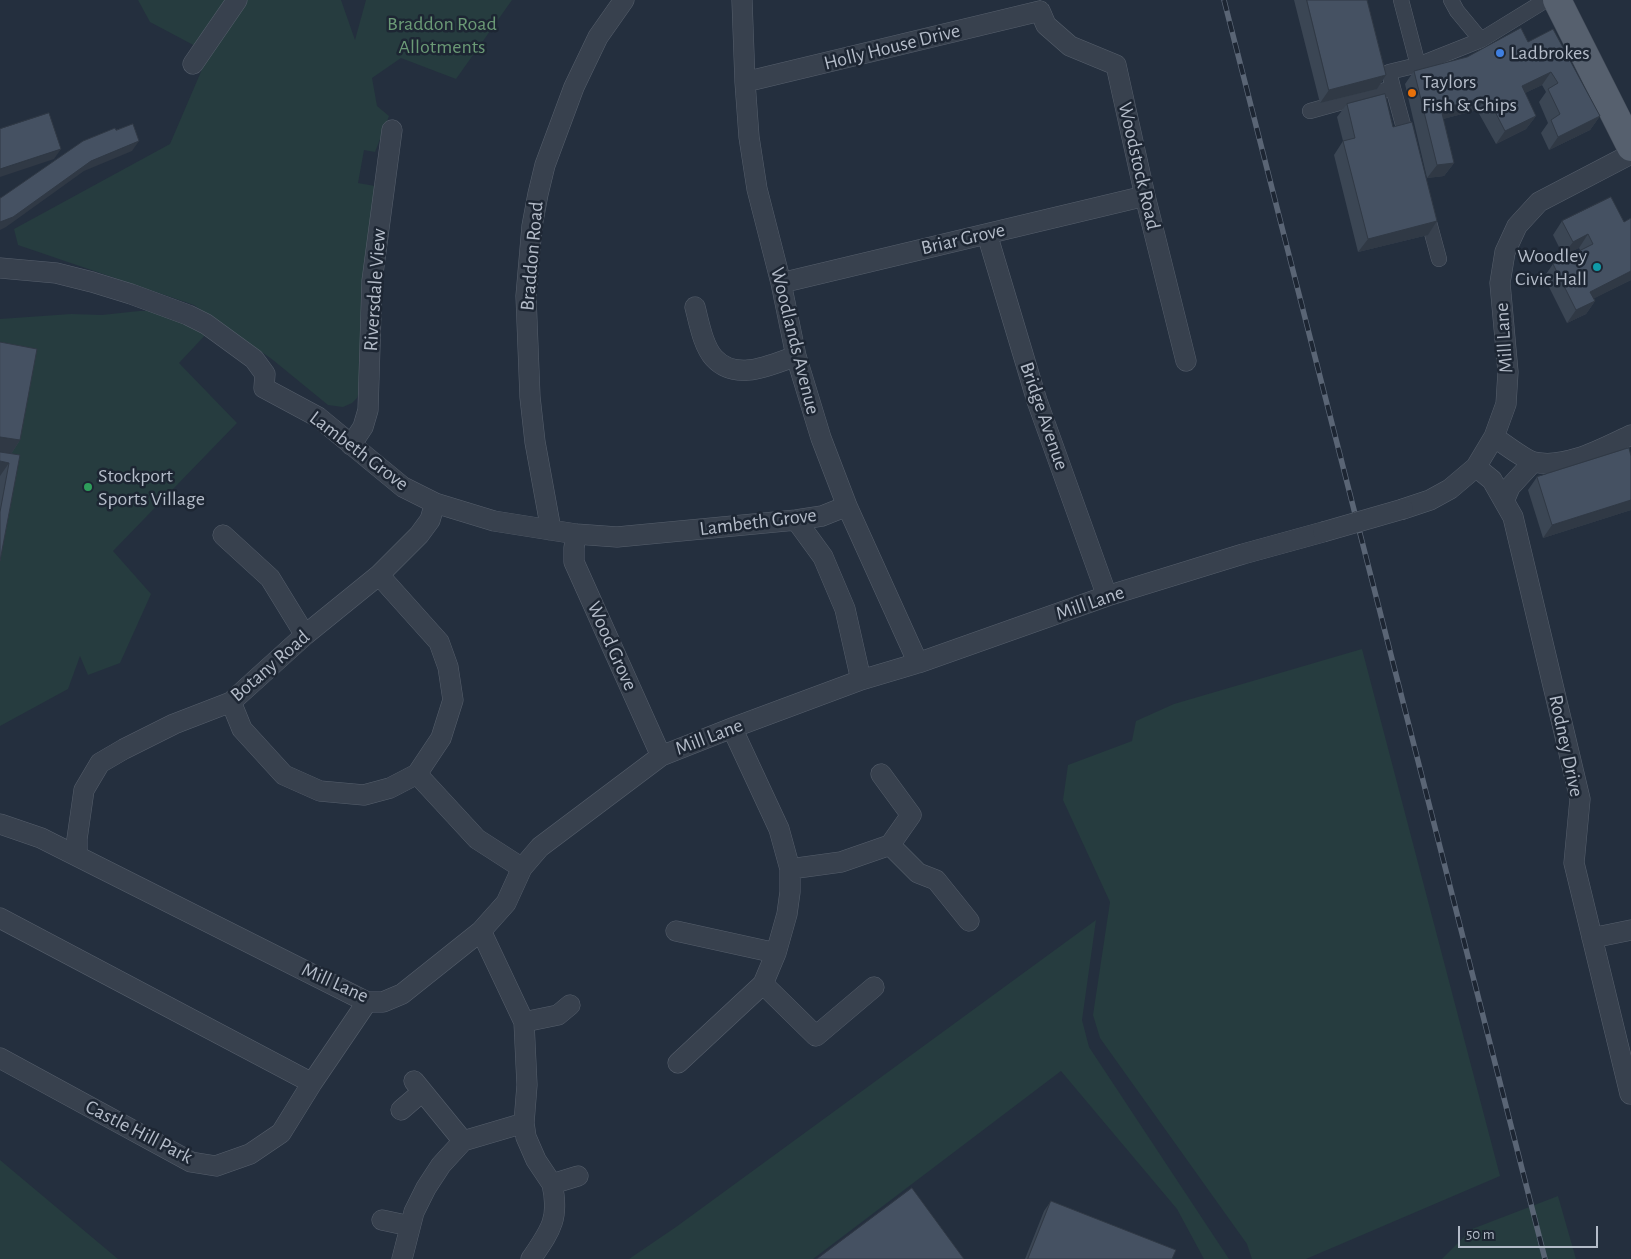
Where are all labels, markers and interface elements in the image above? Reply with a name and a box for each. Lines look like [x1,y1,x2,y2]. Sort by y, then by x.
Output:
park label: Braddon Road Allotments [387,12,497,59]
street label: Holly House Drive [821,18,963,76]
place label: Ladbrokes [1510,41,1590,65]
marker: Ladbrokes [1494,47,1506,59]
place label: Taylors Fish & Chips [1422,70,1517,117]
marker: Taylors Fish & Chips [1406,87,1418,99]
street label: Woodstock Road [1113,100,1165,232]
street label: Braddon Road [515,200,549,312]
street label: Briar Grove [919,218,1007,260]
street label: Riversdale View [359,228,391,352]
place label: Woodley Civic Hall [1515,244,1587,291]
marker: Woodley Civic Hall [1591,261,1603,273]
street label: Woodlands Avenue [765,265,825,417]
street label: Mill Lane [1490,302,1518,374]
street label: Bridge Avenue [1014,359,1074,473]
street label: Lambeth Grove [305,406,413,496]
place label: Stockport Sports Village [98,464,205,511]
marker: Stockport Sports Village [82,481,94,493]
street label: Lambeth Grove [698,503,818,541]
street label: Mill Lane [1053,580,1127,626]
street label: Wood Grove [582,598,642,694]
street label: Botany Road [225,625,315,707]
street label: Rodney Drive [1543,693,1589,799]
street label: Mill Lane [672,713,746,761]
street label: Mill Lane [298,958,372,1008]
street label: Castle Hill Park [81,1095,197,1169]
scale bar [1461,1216,1601,1248]
text: 50 m [1466,1227,1495,1242]

